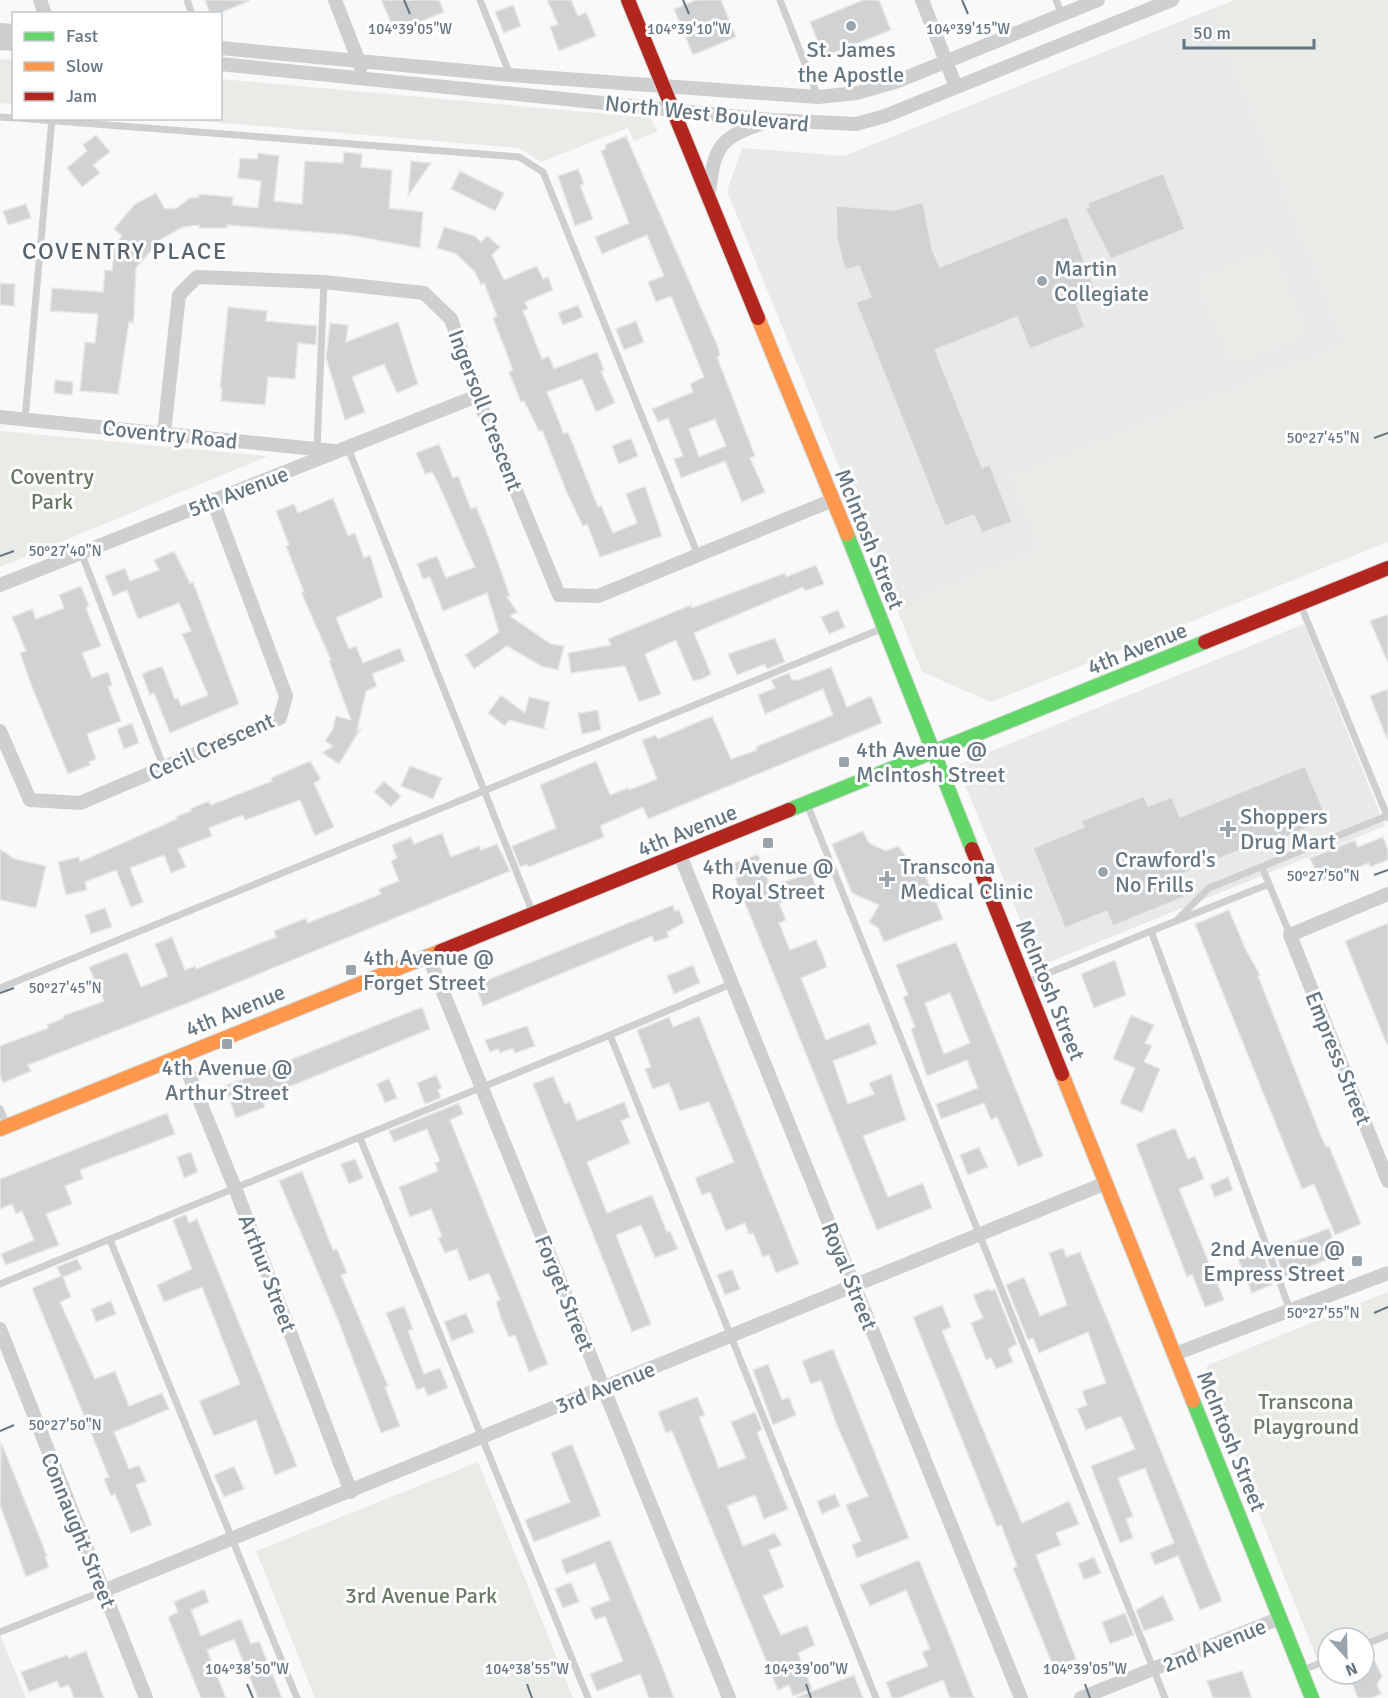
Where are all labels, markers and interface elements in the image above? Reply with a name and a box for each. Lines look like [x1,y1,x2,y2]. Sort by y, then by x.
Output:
legend [12,12,222,120]
scale bar [1184,12,1314,50]
marker: St. James the Apostle [844,19,858,33]
text: 104°39'05"W [368,20,452,38]
text: 104°39'10"W [647,20,731,38]
text: 104°39'15"W [926,20,1010,38]
text: 50 m [1193,22,1231,44]
text: Fast [66,25,98,47]
place label: St. James the Apostle [798,36,904,88]
text: Slow [66,55,103,77]
text: Jam [66,85,97,107]
street label: North West Boulevard [604,89,810,138]
district label: COVENTRY PLACE [22,236,228,266]
place label: Martin Collegiate [1054,255,1149,307]
marker: Martin Collegiate [1035,274,1049,288]
street label: Ingersoll Crescent [442,326,529,495]
street label: Coventry Road [101,414,239,455]
text: 50°27'45"N [1286,429,1360,447]
street label: 5th Avenue [184,460,292,523]
park label: Coventry Park [10,463,95,515]
street label: McIntosh Street [829,465,910,614]
text: 50°27'40"N [28,542,102,560]
street label: 4th Avenue [1083,616,1191,681]
street label: Cecil Crescent [144,707,278,786]
place label: 4th Avenue @ McIntosh Street [856,736,1006,788]
marker: 4th Avenue @ McIntosh Street [837,755,851,769]
street label: 4th Avenue [633,798,741,863]
place label: Shoppers Drug Mart [1240,803,1336,855]
marker: Shoppers Drug Mart [1221,822,1235,836]
marker: 4th Avenue @ Royal Street [761,836,775,850]
place label: Crawford's No Frills [1115,846,1216,898]
place label: 4th Avenue @ Royal Street [703,853,833,905]
place label: Transcona Medical Clinic [900,853,1033,905]
marker: Crawford's No Frills [1096,865,1110,879]
text: 50°27'50"N [1286,867,1360,885]
marker: Transcona Medical Clinic [878,870,896,888]
street label: McIntosh Street [1010,916,1091,1065]
place label: 4th Avenue @ Forget Street [363,944,494,996]
marker: 4th Avenue @ Forget Street [344,963,358,977]
street label: 4th Avenue [181,978,289,1043]
text: 50°27'45"N [28,979,102,997]
street label: Empress Street [1299,987,1378,1129]
marker: 4th Avenue @ Arthur Street [220,1037,234,1051]
place label: 4th Avenue @ Arthur Street [162,1054,292,1106]
street label: Arthur Street [233,1210,302,1336]
street label: Royal Street [816,1218,883,1334]
street label: Forget Street [529,1231,600,1355]
place label: 2nd Avenue @ Empress Street [1203,1235,1345,1287]
marker: 2nd Avenue @ Empress Street [1350,1254,1364,1268]
text: 50°27'55"N [1286,1304,1360,1322]
street label: 3rd Avenue [551,1355,659,1420]
street label: McIntosh Street [1191,1367,1272,1516]
park label: Transcona Playground [1253,1388,1359,1440]
text: 50°27'50"N [28,1416,102,1434]
street label: Connaught Street [35,1449,122,1612]
park label: 3rd Avenue Park [345,1582,497,1609]
street label: 2nd Avenue [1159,1612,1270,1678]
north arrow [1316,1626,1376,1686]
text: N [1342,1658,1360,1680]
text: 104°38'50"W [205,1660,289,1678]
text: 104°38'55"W [485,1660,569,1678]
text: 104°39'00"W [764,1660,848,1678]
text: 104°39'05"W [1043,1660,1127,1678]

